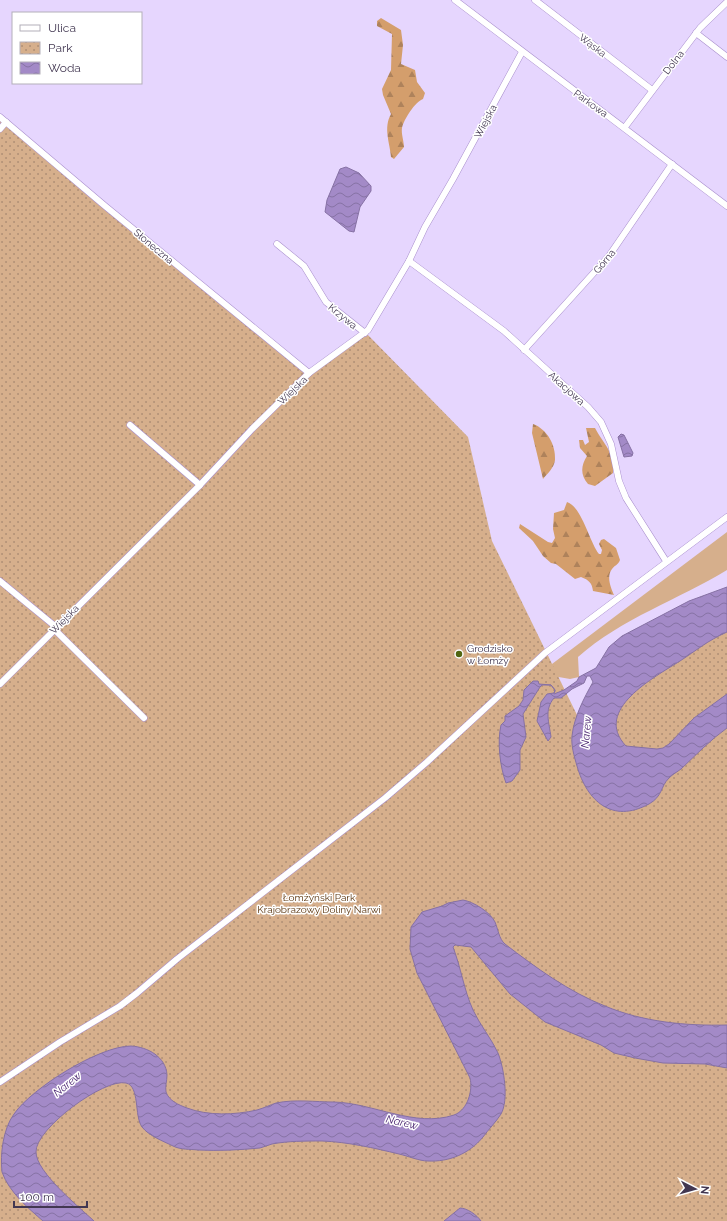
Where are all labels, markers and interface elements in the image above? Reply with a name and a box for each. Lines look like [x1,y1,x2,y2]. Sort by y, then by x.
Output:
legend [12,12,142,84]
text: Ulica [48,21,76,35]
street label: Wąska [577,32,608,59]
text: Park [48,41,73,55]
street label: Dolna [661,48,686,76]
text: Woda [48,61,81,75]
street label: Parkowa [572,87,610,119]
street label: Wiejska [472,103,499,140]
street label: Słoneczna [132,227,176,266]
street label: Górna [591,247,617,276]
street label: Krzywa [326,301,359,331]
street label: Akacjowa [546,369,587,407]
street label: Wiejska [275,374,309,407]
street label: Wiejska [48,603,81,636]
place label: Grodzisko w Łomży [467,643,513,666]
marker: Grodzisko w Łomży [454,649,464,659]
water label: Narew [579,715,594,749]
park label: Łomżyński Park Krajobrazowy Doliny Narwi [257,892,381,915]
water label: Narew [51,1069,84,1100]
water label: Narew [385,1113,420,1133]
north arrow [675,1169,715,1209]
scale bar [14,1183,87,1209]
text: N [698,1185,711,1195]
text: 100 m [20,1190,54,1204]

